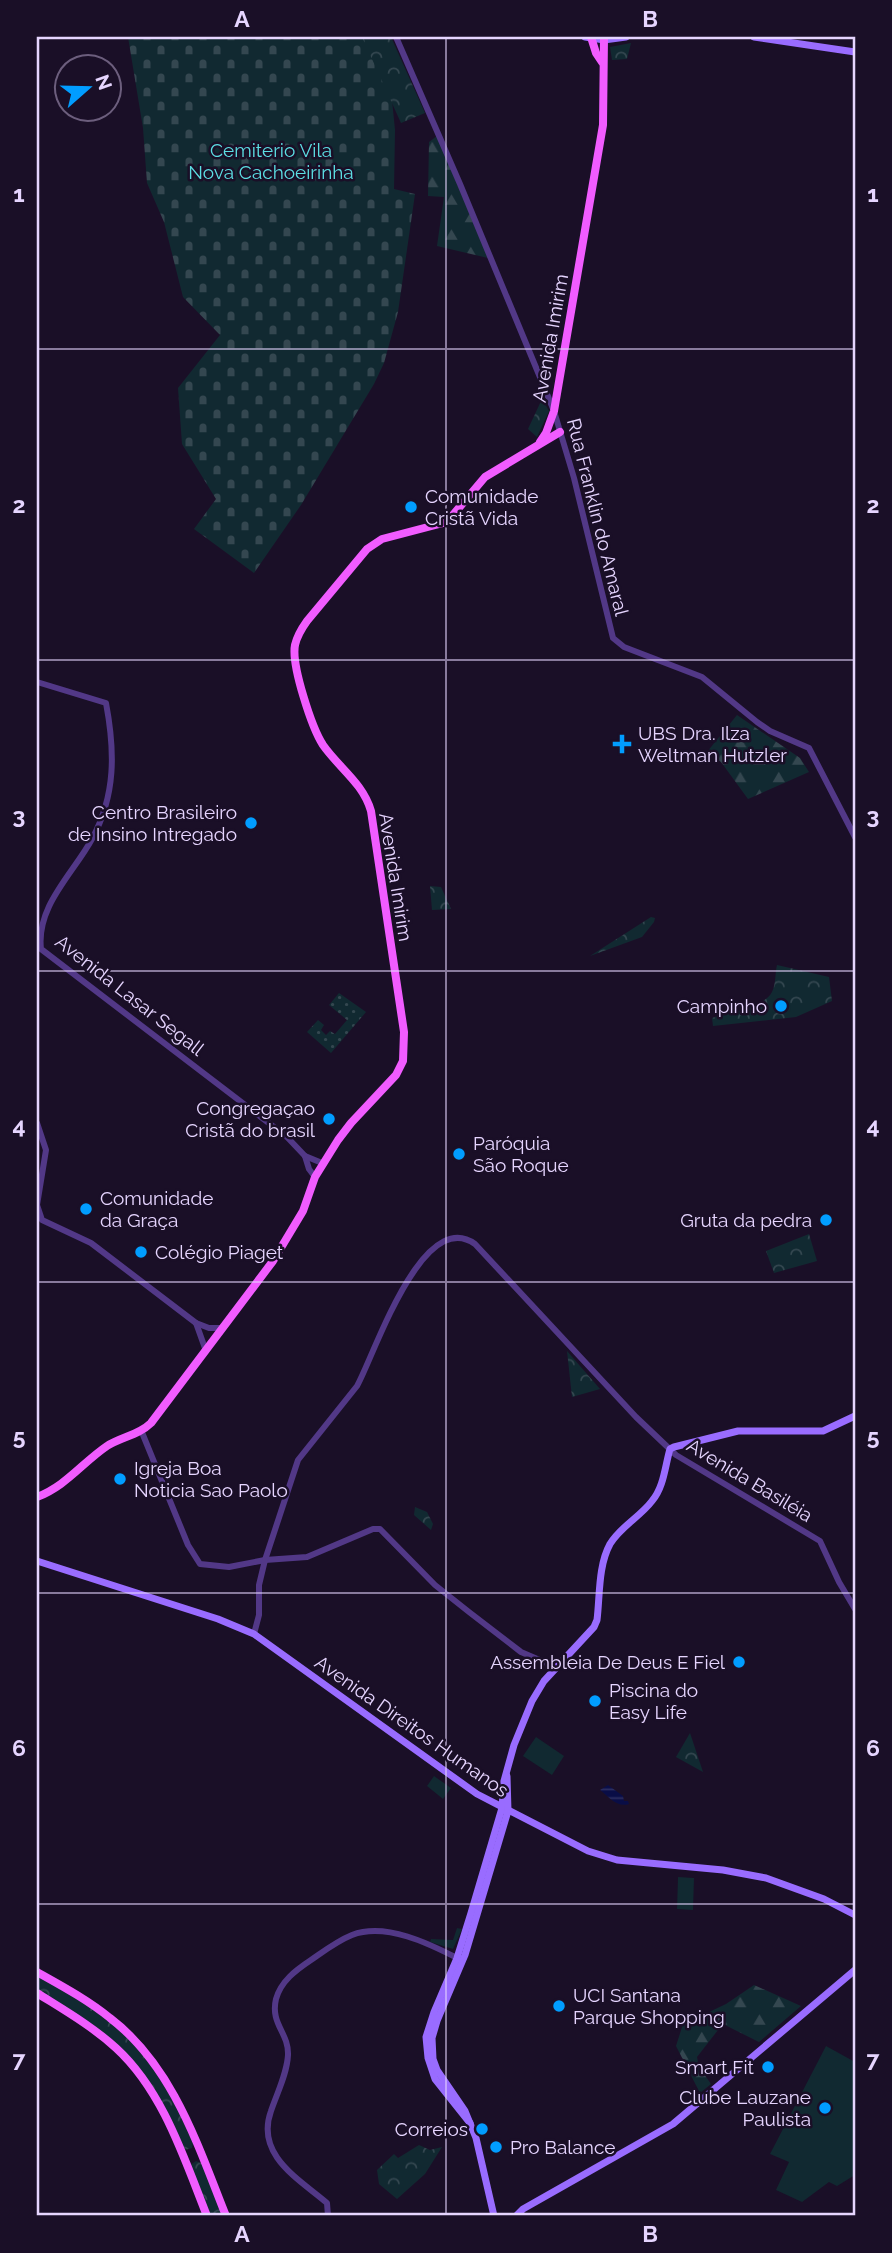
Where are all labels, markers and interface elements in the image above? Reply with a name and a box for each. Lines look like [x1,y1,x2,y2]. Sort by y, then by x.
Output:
text: A [234,5,250,32]
text: B [642,5,658,32]
north arrow [52,52,122,122]
text: N [91,72,117,93]
park label: Cemiterio Vila Nova Cachoeirinha [188,139,354,183]
text: 1 [13,180,25,207]
text: 1 [867,180,879,207]
street label: Avenida Imirim [528,272,572,404]
street label: Rua Franklin do Amaral [563,416,633,619]
place label: Comunidade Cristã Vida [425,485,538,529]
text: 2 [13,491,25,518]
text: 2 [867,491,879,518]
marker: Comunidade Cristã Vida [403,499,419,515]
place label: UBS Dra. Ilza Weltman Hutzler [638,722,787,766]
marker: UBS Dra. Ilza Weltman Hutzler [612,734,632,754]
place label: Centro Brasileiro de Insino Intregado [68,801,237,845]
text: 3 [13,802,25,829]
text: 3 [867,802,879,829]
street label: Avenida Imirim [375,811,417,943]
marker: Centro Brasileiro de Insino Intregado [243,815,259,831]
street label: Avenida Lasar Segall [51,930,209,1060]
place label: Campinho [677,995,767,1017]
marker: Campinho [773,998,789,1014]
place label: Congregaçao Cristã do brasil [185,1097,316,1141]
marker: Congregaçao Cristã do brasil [321,1111,337,1127]
text: 4 [12,1112,26,1139]
text: 4 [866,1112,880,1139]
place label: Paróquia São Roque [473,1132,569,1176]
marker: Paróquia São Roque [451,1146,467,1162]
place label: Comunidade da Graça [100,1187,213,1231]
marker: Comunidade da Graça [78,1201,94,1217]
place label: Gruta da pedra [680,1209,812,1231]
marker: Gruta da pedra [818,1212,834,1228]
place label: Colégio Piaget [155,1241,284,1263]
marker: Colégio Piaget [133,1244,149,1260]
text: 5 [13,1423,26,1450]
text: 5 [867,1423,880,1450]
street label: Avenida Basiléia [683,1434,817,1526]
place label: Igreja Boa Noticia Sao Paolo [134,1457,288,1501]
marker: Igreja Boa Noticia Sao Paolo [112,1471,128,1487]
street label: Avenida Direitos Humanos [311,1651,513,1801]
place label: Assembleia De Deus E Fiel [490,1651,726,1673]
marker: Assembleia De Deus E Fiel [731,1654,747,1670]
place label: Piscina do Easy Life [609,1679,698,1723]
marker: Piscina do Easy Life [587,1693,603,1709]
text: 6 [12,1734,26,1761]
text: 6 [866,1734,880,1761]
place label: UCI Santana Parque Shopping [573,1984,725,2028]
marker: UCI Santana Parque Shopping [551,1998,567,2014]
text: 7 [13,2045,26,2072]
text: 7 [867,2045,880,2072]
place label: Smart Fit [675,2056,755,2078]
marker: Smart Fit [760,2059,776,2075]
place label: Clube Lauzane Paulista [679,2086,811,2130]
marker: Clube Lauzane Paulista [817,2100,833,2116]
place label: Correios [395,2118,468,2140]
marker: Correios [474,2121,490,2137]
place label: Pro Balance [510,2136,615,2158]
marker: Pro Balance [488,2139,504,2155]
text: A [234,2220,250,2247]
text: B [642,2220,658,2247]

